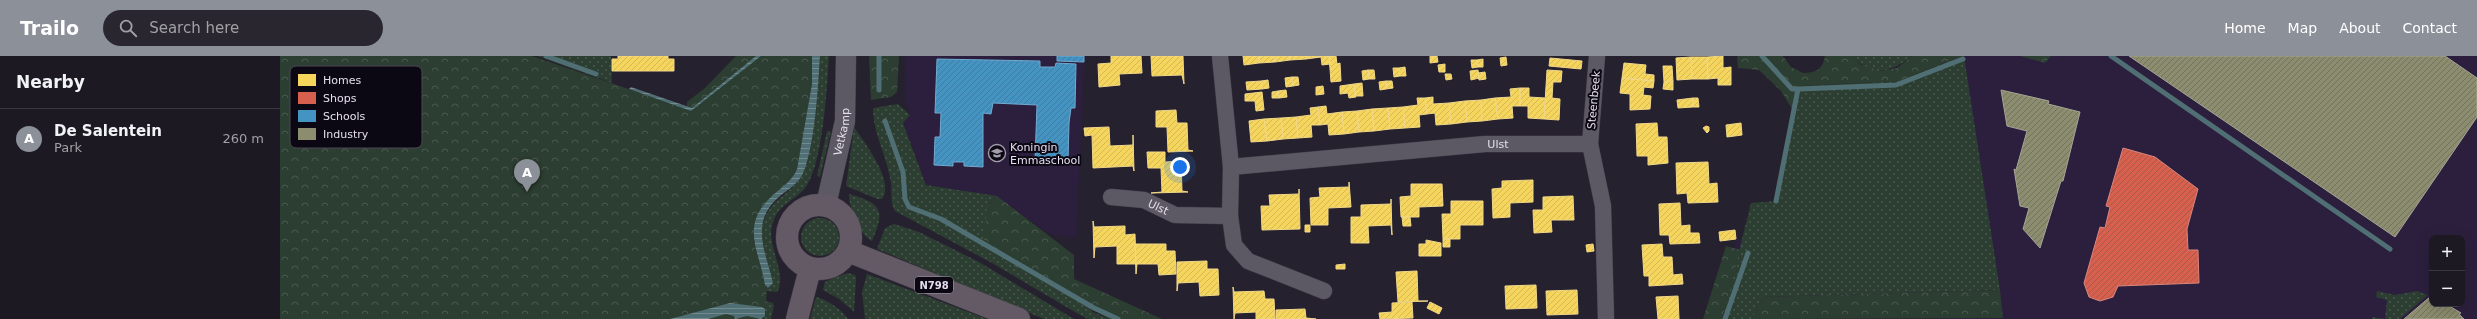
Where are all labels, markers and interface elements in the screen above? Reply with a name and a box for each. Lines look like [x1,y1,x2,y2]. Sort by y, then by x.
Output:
search box [103,10,383,46]
text: Trailo [20,17,79,39]
icon: search [117,17,139,39]
text: Search here [149,19,239,37]
text: Home [2224,20,2266,36]
text: Map [2288,20,2317,36]
text: About [2339,20,2381,36]
text: Contact [2403,20,2457,36]
legend [290,66,422,148]
street label: Steenbeek [1585,70,1603,130]
text: Nearby [16,72,85,92]
text: Homes [323,74,361,87]
text: Shops [323,92,357,105]
street label: Vetkamp [831,108,852,157]
text: Schools [323,110,366,123]
text: De Salentein [54,122,162,140]
text: Industry [323,128,369,141]
text: A [24,131,34,146]
text: 260 m [222,131,264,146]
street label: Ulst [1487,138,1509,151]
text: Park [54,140,82,155]
place label: Koningin Emmaschool [1010,141,1080,167]
school or university icon: Koningin Emmaschool [987,143,1007,163]
your location [1170,157,1190,177]
pin: A [514,159,540,192]
street label: Ulst [1146,196,1171,218]
map controls [2429,235,2465,307]
button: + [2429,235,2465,271]
button: − [2429,271,2465,307]
road number: N798 [915,277,953,293]

